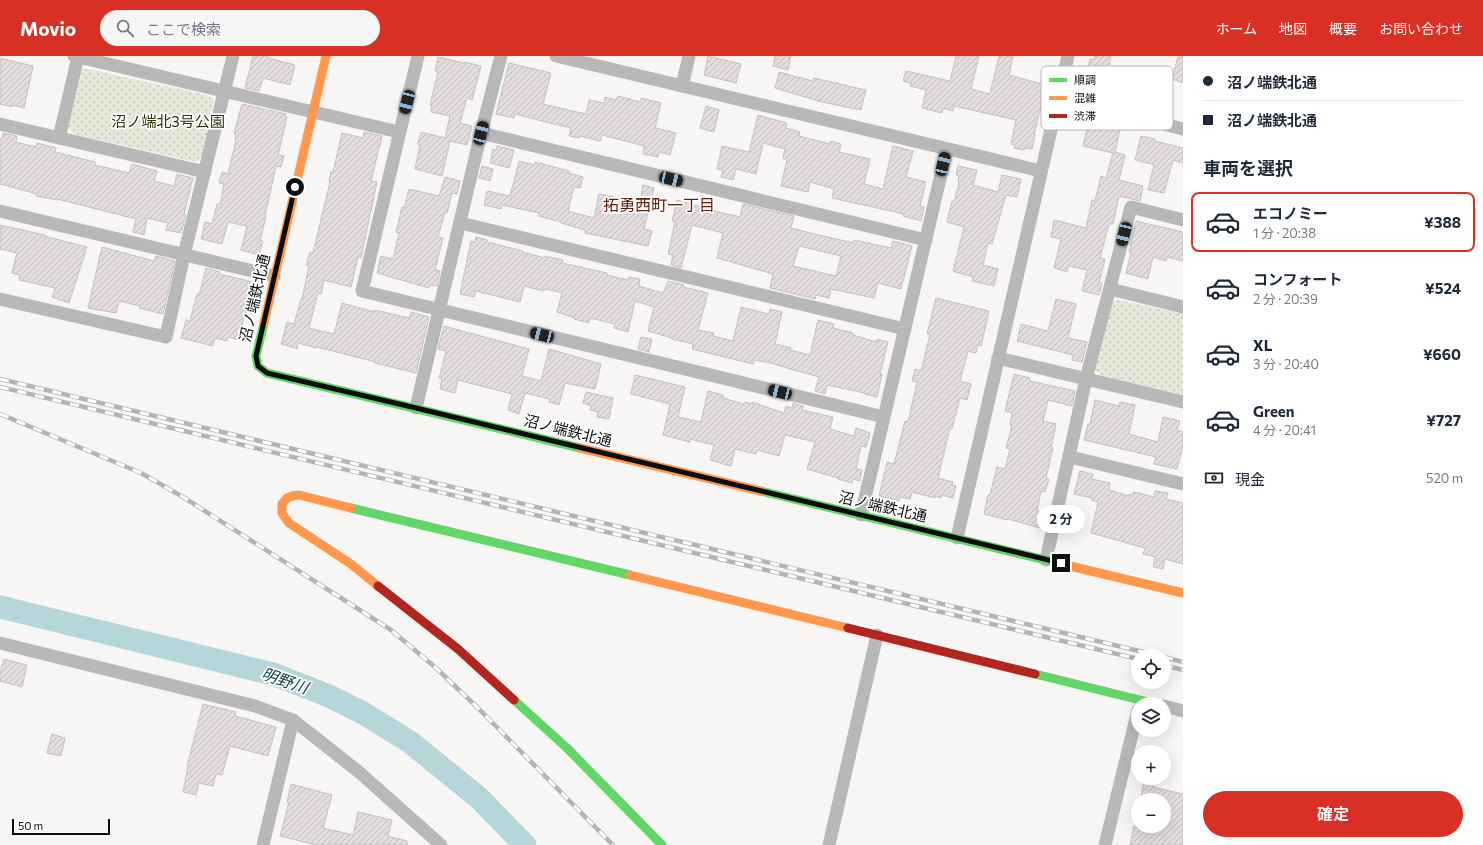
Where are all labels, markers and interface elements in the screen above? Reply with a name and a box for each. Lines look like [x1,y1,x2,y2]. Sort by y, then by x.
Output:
search box [100,10,380,46]
text: Movio [20,17,76,40]
icon: search [114,17,136,39]
text: ここで検索 [146,20,221,38]
text: ホーム [1215,20,1257,37]
text: 地図 [1279,20,1307,37]
text: 概要 [1329,20,1357,37]
text: お問い合わせ [1379,20,1463,37]
legend [1041,66,1173,130]
text: 順調 [1074,73,1096,86]
text: 沼ノ端鉄北通 [1227,73,1317,91]
car [398,89,416,115]
text: 混雑 [1074,91,1096,104]
text: 渋滞 [1074,109,1096,122]
text: 沼ノ端鉄北通 [1227,111,1317,129]
park label: 沼ノ端北3号公園 [111,112,225,130]
car [472,120,490,146]
car [934,151,952,177]
text: 車両を選択 [1203,157,1293,179]
car [658,170,684,188]
route start [286,178,304,196]
district label: 拓勇西町一丁目 [603,195,715,214]
icon: car [1205,204,1241,240]
text: エコノミー [1253,204,1328,222]
text: ¥388 [1424,213,1461,231]
car [1115,221,1133,247]
text: 1 分 · 20:38 [1253,225,1316,241]
street label: 沼ノ端鉄北通 [235,252,273,344]
icon: car [1205,270,1241,306]
text: コンフォート [1253,270,1343,288]
text: ¥524 [1425,279,1461,297]
text: 2 分 · 20:39 [1253,291,1318,307]
car [529,326,555,344]
icon: car [1205,336,1241,372]
text: XL [1253,336,1272,354]
text: ¥660 [1423,345,1461,363]
text: 3 分 · 20:40 [1253,356,1319,372]
car [767,383,793,401]
icon: car [1205,402,1241,438]
text: Green [1253,402,1294,420]
street label: 沼ノ端鉄北通 [522,410,614,450]
text: ¥727 [1426,411,1461,429]
text: 4 分 · 20:41 [1253,422,1316,438]
icon: cash [1203,467,1225,489]
text: 現金 [1235,470,1265,488]
text: 520 m [1426,470,1463,486]
street label: 沼ノ端鉄北通 [837,487,929,525]
callout: 2 分 [1037,505,1085,533]
text: 2 分 [1050,511,1072,527]
route end [1052,554,1070,572]
map controls [1131,649,1171,833]
button: locate [1131,649,1171,689]
water label: 明野川 [259,663,313,697]
button: layers [1131,697,1171,737]
button: + [1131,745,1171,785]
button: 確定 [1203,791,1463,837]
button: − [1131,793,1171,833]
scale bar [12,817,110,836]
text: 50 m [18,819,43,832]

